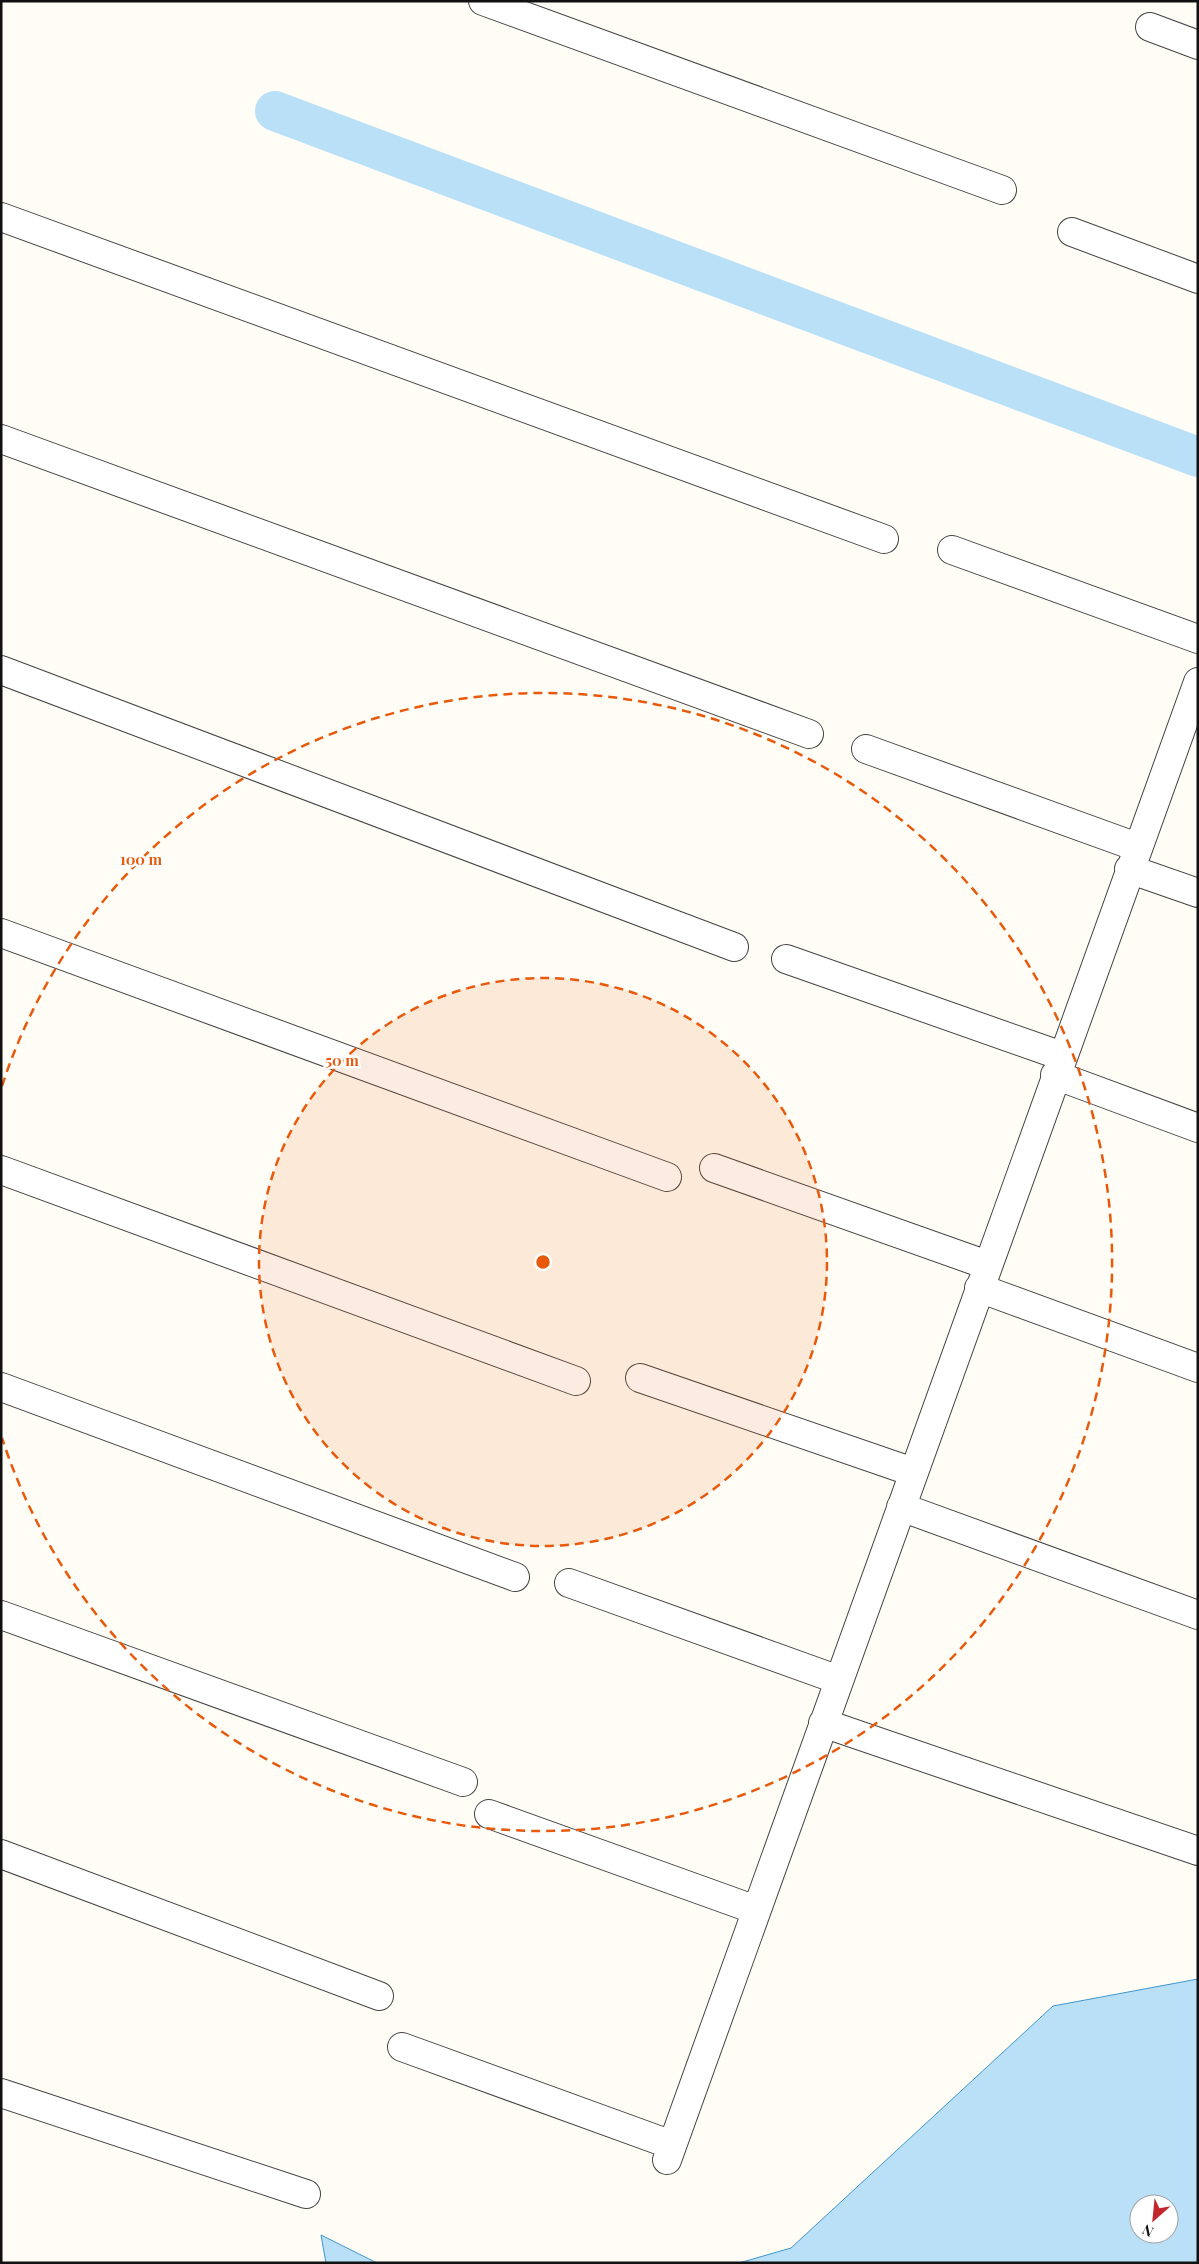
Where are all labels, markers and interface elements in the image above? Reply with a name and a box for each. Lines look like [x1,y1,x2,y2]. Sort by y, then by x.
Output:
text: 100 m [120,849,163,869]
text: 50 m [325,1050,359,1070]
centre of rings [534,1253,552,1271]
north arrow [1129,2194,1179,2244]
text: N [1139,2220,1157,2242]

